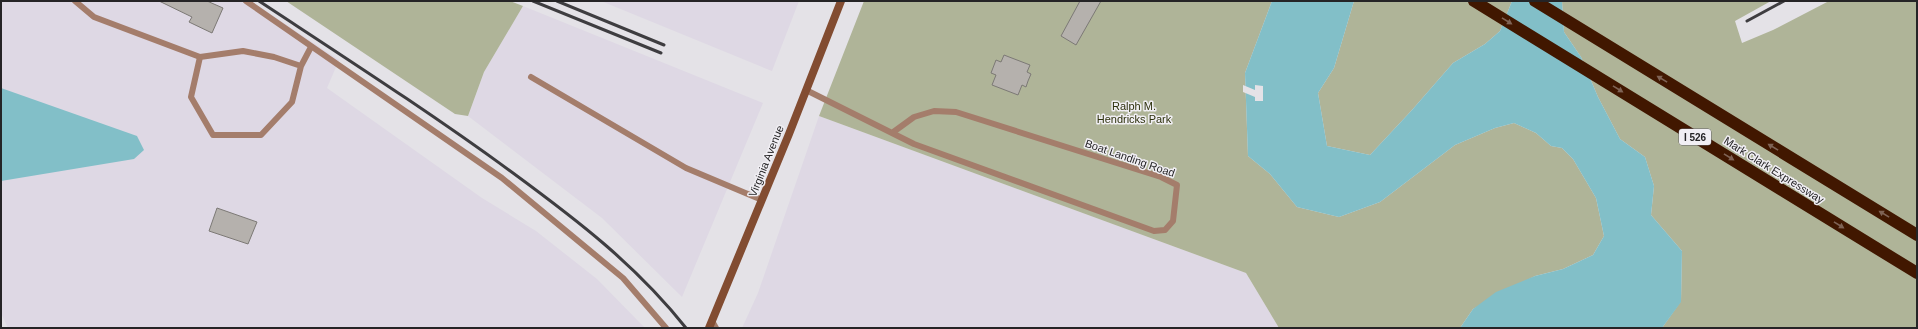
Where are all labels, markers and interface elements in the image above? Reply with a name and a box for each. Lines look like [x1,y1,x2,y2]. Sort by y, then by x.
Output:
one-way arrow [1501,18,1513,25]
one-way arrow [1656,75,1668,82]
one-way arrow [1612,86,1624,93]
park label: Ralph M. Hendricks Park [1097,100,1172,125]
street label: Virginia Avenue [746,123,786,199]
road number: I 526 [1679,129,1711,145]
street label: Mark Clark Expressway [1722,134,1827,206]
street label: Boat Landing Road [1084,137,1176,179]
one-way arrow [1767,143,1779,150]
one-way arrow [1723,154,1735,161]
one-way arrow [1878,211,1890,218]
one-way arrow [1834,221,1844,229]

